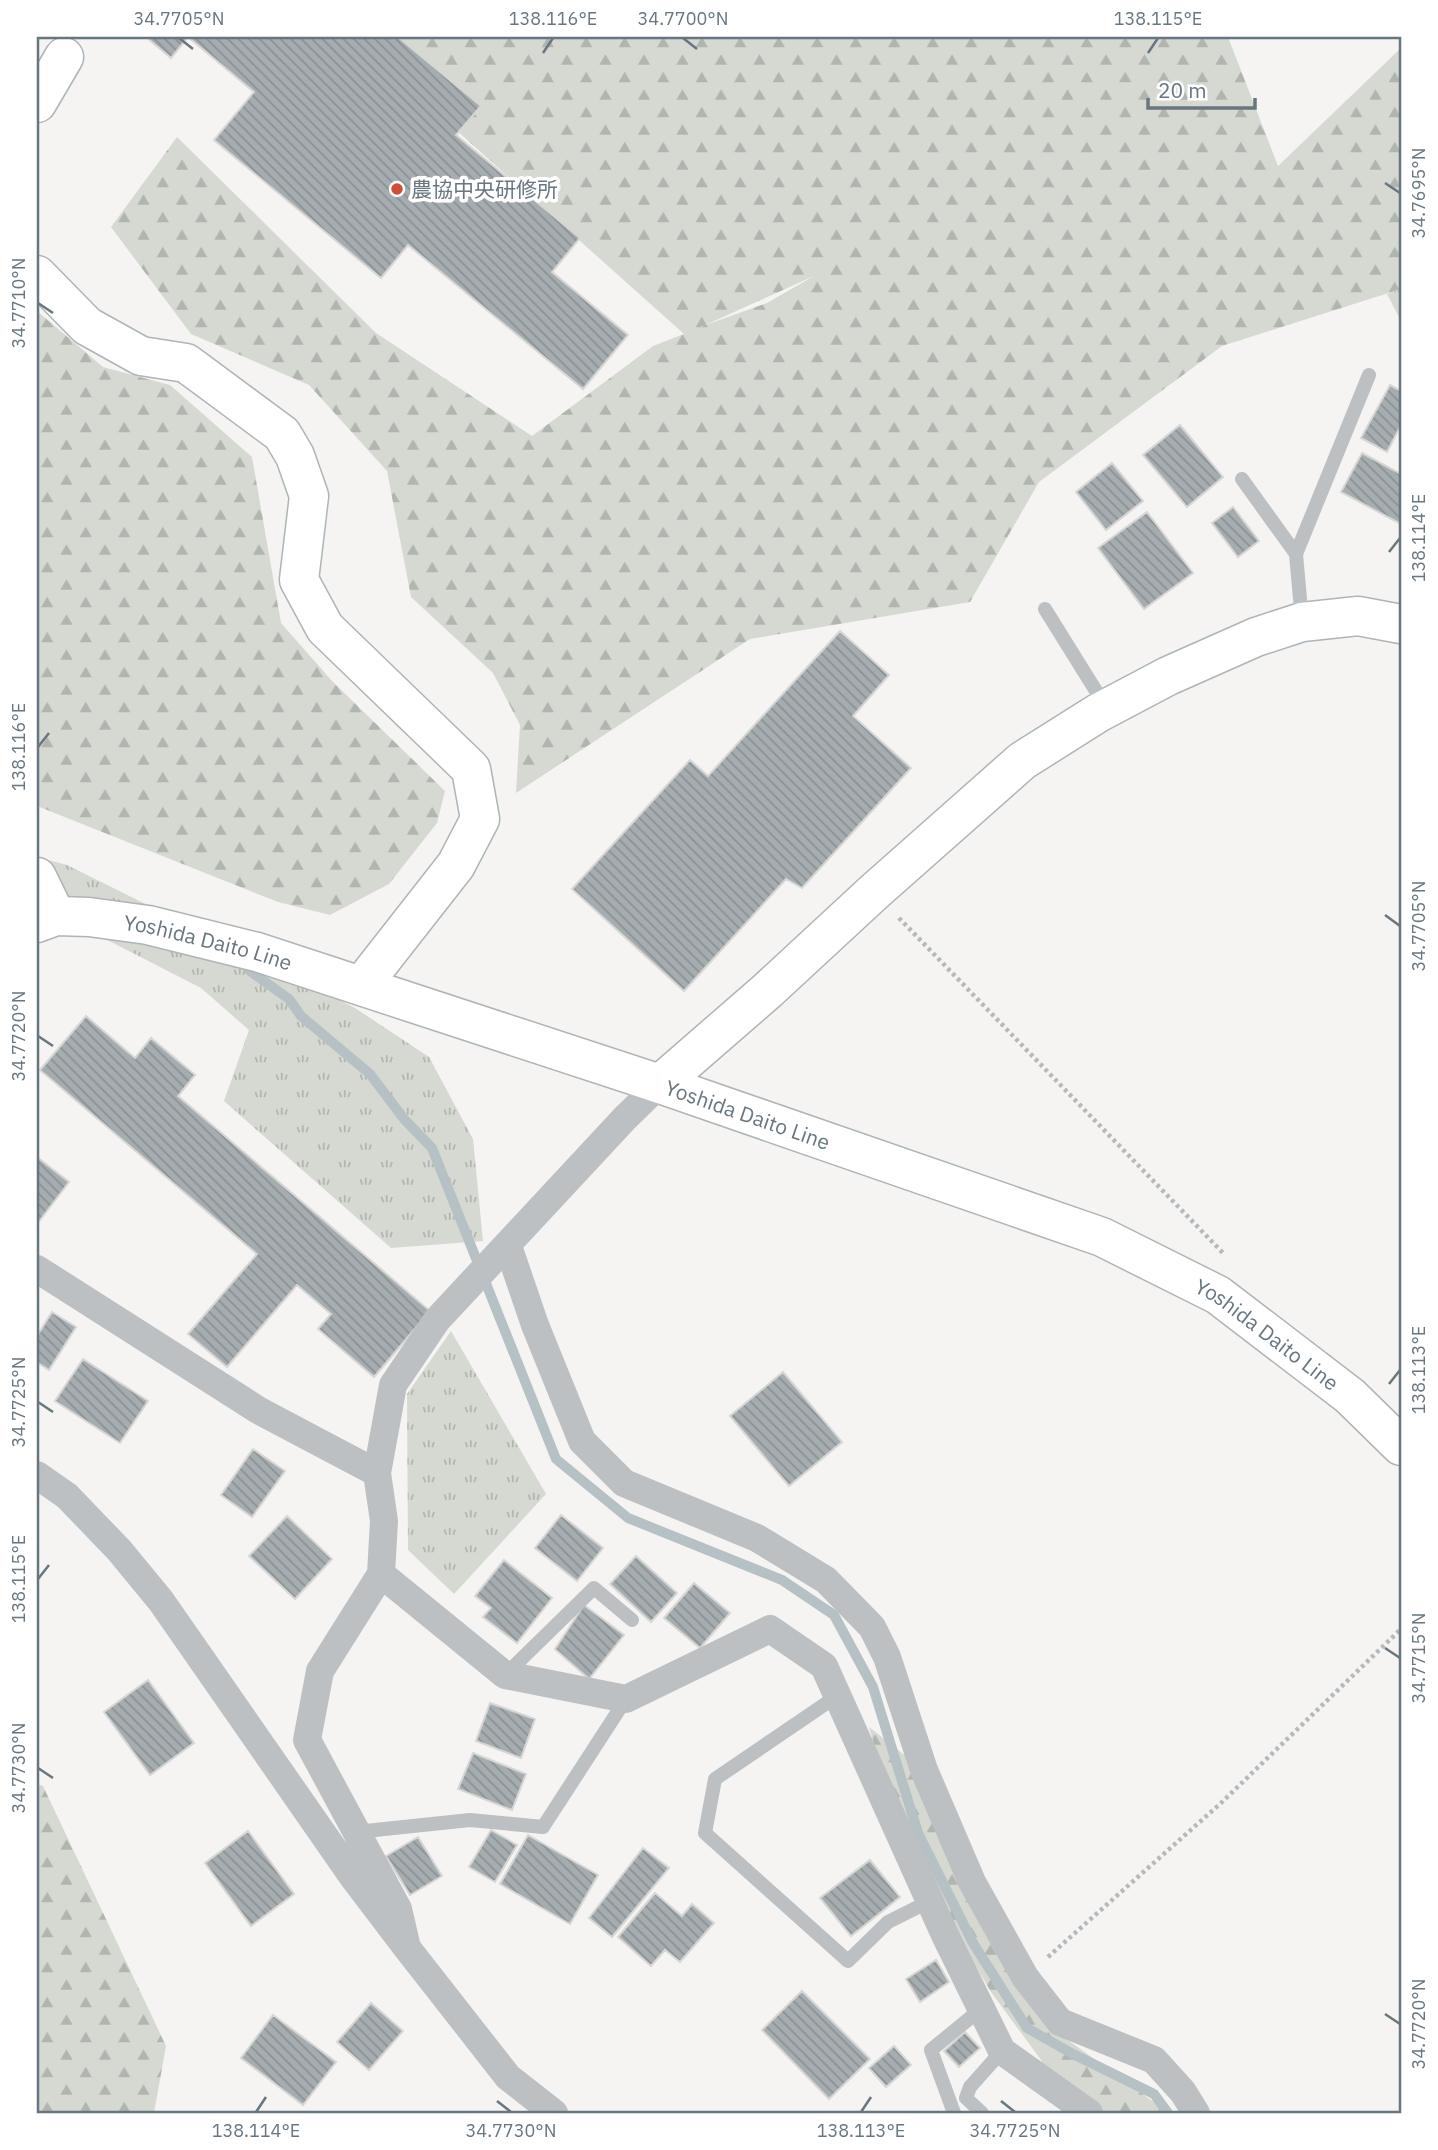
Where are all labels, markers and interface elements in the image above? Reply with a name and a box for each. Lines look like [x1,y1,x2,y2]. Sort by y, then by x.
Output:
text: 34.7705°N [134,7,224,30]
text: 138.116°E [509,7,597,30]
text: 34.7700°N [638,7,728,30]
text: 138.115°E [1114,7,1202,30]
scale bar [1148,66,1254,110]
text: 20 m [1158,76,1207,104]
text: 34.7695°N [1407,148,1430,238]
place label: 農協中央研修所 [411,175,558,203]
marker: 農協中央研修所 [389,181,405,197]
text: 34.7710°N [7,258,30,348]
text: 138.114°E [1407,494,1430,582]
text: 138.116°E [7,703,30,791]
text: 34.7705°N [1407,881,1430,971]
street label: Yoshida Daito Line [122,908,296,977]
text: 34.7720°N [7,991,30,1081]
street label: Yoshida Daito Line [661,1073,834,1156]
street label: Yoshida Daito Line [1190,1272,1345,1397]
text: 138.113°E [1407,1326,1430,1414]
text: 34.7725°N [7,1357,30,1447]
text: 138.115°E [7,1535,30,1623]
text: 34.7715°N [1407,1613,1430,1703]
text: 34.7730°N [7,1723,30,1813]
text: 34.7720°N [1407,1979,1430,2069]
text: 138.114°E [212,2119,300,2142]
text: 34.7730°N [466,2119,556,2142]
text: 138.113°E [817,2119,905,2142]
text: 34.7725°N [970,2119,1060,2142]

